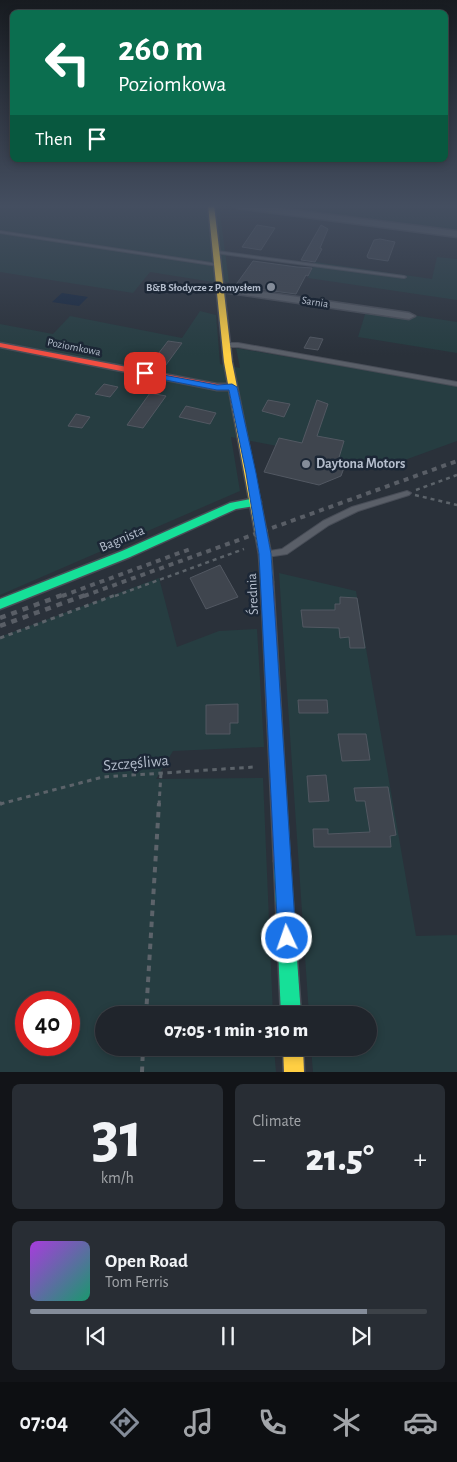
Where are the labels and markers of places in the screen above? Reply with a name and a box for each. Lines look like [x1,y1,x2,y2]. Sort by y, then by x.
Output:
marker: B&B Słodycze z Pomysłem [265,281,277,293]
place label: B&B Słodycze z Pomysłem [146,282,261,293]
pin [124,352,166,394]
place label: Daytona Motors [316,457,405,471]
marker: Daytona Motors [300,458,312,470]

